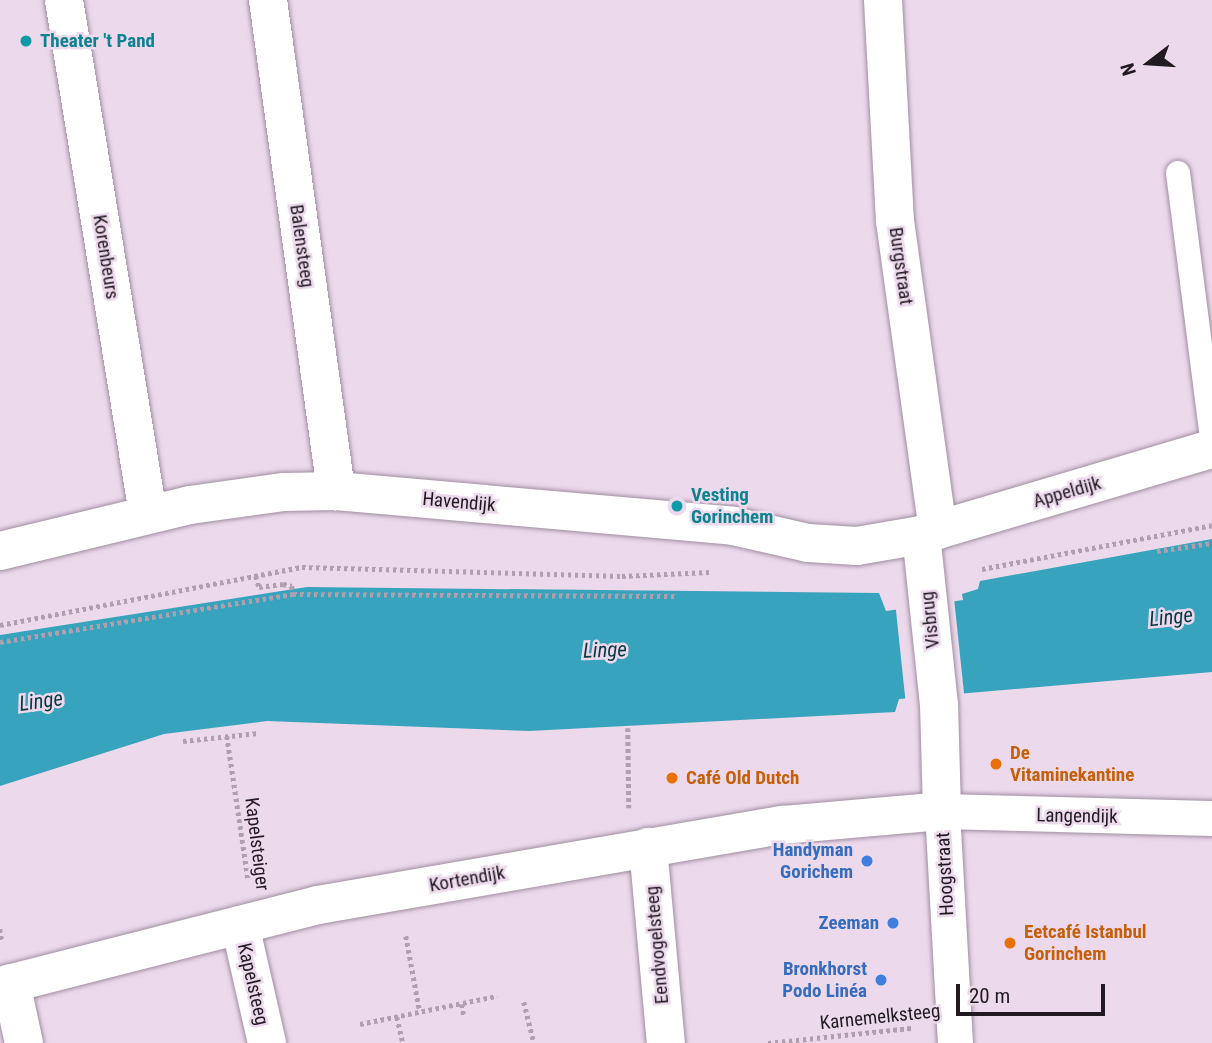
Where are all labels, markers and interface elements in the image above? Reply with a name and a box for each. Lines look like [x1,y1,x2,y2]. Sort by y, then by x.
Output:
north arrow [1114,28,1184,98]
place label: Theater 't Pand [40,30,155,52]
marker: Theater 't Pand [18,33,34,49]
text: N [1116,60,1141,78]
street label: Balensteeg [285,203,319,289]
street label: Korenbeurs [88,213,124,301]
street label: Burgstraat [884,226,918,306]
street label: Appeldijk [1030,471,1104,513]
place label: Vesting Gorinchem [691,484,773,528]
street label: Havendijk [421,487,497,517]
marker: Vesting Gorinchem [669,498,685,514]
street label: Visbrug [916,590,944,650]
water label: Linge [1148,602,1194,632]
water label: Linge [583,637,627,663]
water label: Linge [18,685,64,717]
place label: De Vitaminekantine [1010,742,1134,786]
marker: De Vitaminekantine [988,756,1004,772]
place label: Café Old Dutch [686,767,799,789]
marker: Café Old Dutch [664,770,680,786]
street label: Kapelsteiger [240,796,274,892]
street label: Langendijk [1036,804,1118,828]
street label: Hoogstraat [931,832,959,916]
place label: Handyman Gorichem [773,839,853,883]
marker: Handyman Gorichem [859,853,875,869]
street label: Kortendijk [427,861,507,897]
street label: Eendvogelsteeg [640,885,674,1005]
place label: Zeeman [819,912,879,934]
marker: Zeeman [885,915,901,931]
place label: Eetcafé Istanbul Gorinchem [1024,921,1147,965]
marker: Eetcafé Istanbul Gorinchem [1002,935,1018,951]
street label: Kapelsteeg [232,941,274,1027]
place label: Bronkhorst Podo Linéa [782,958,867,1002]
scale bar [960,970,1109,1014]
marker: Bronkhorst Podo Linéa [873,972,889,988]
text: 20 m [969,984,1010,1008]
street label: Karnemelksteeg [819,999,941,1035]

